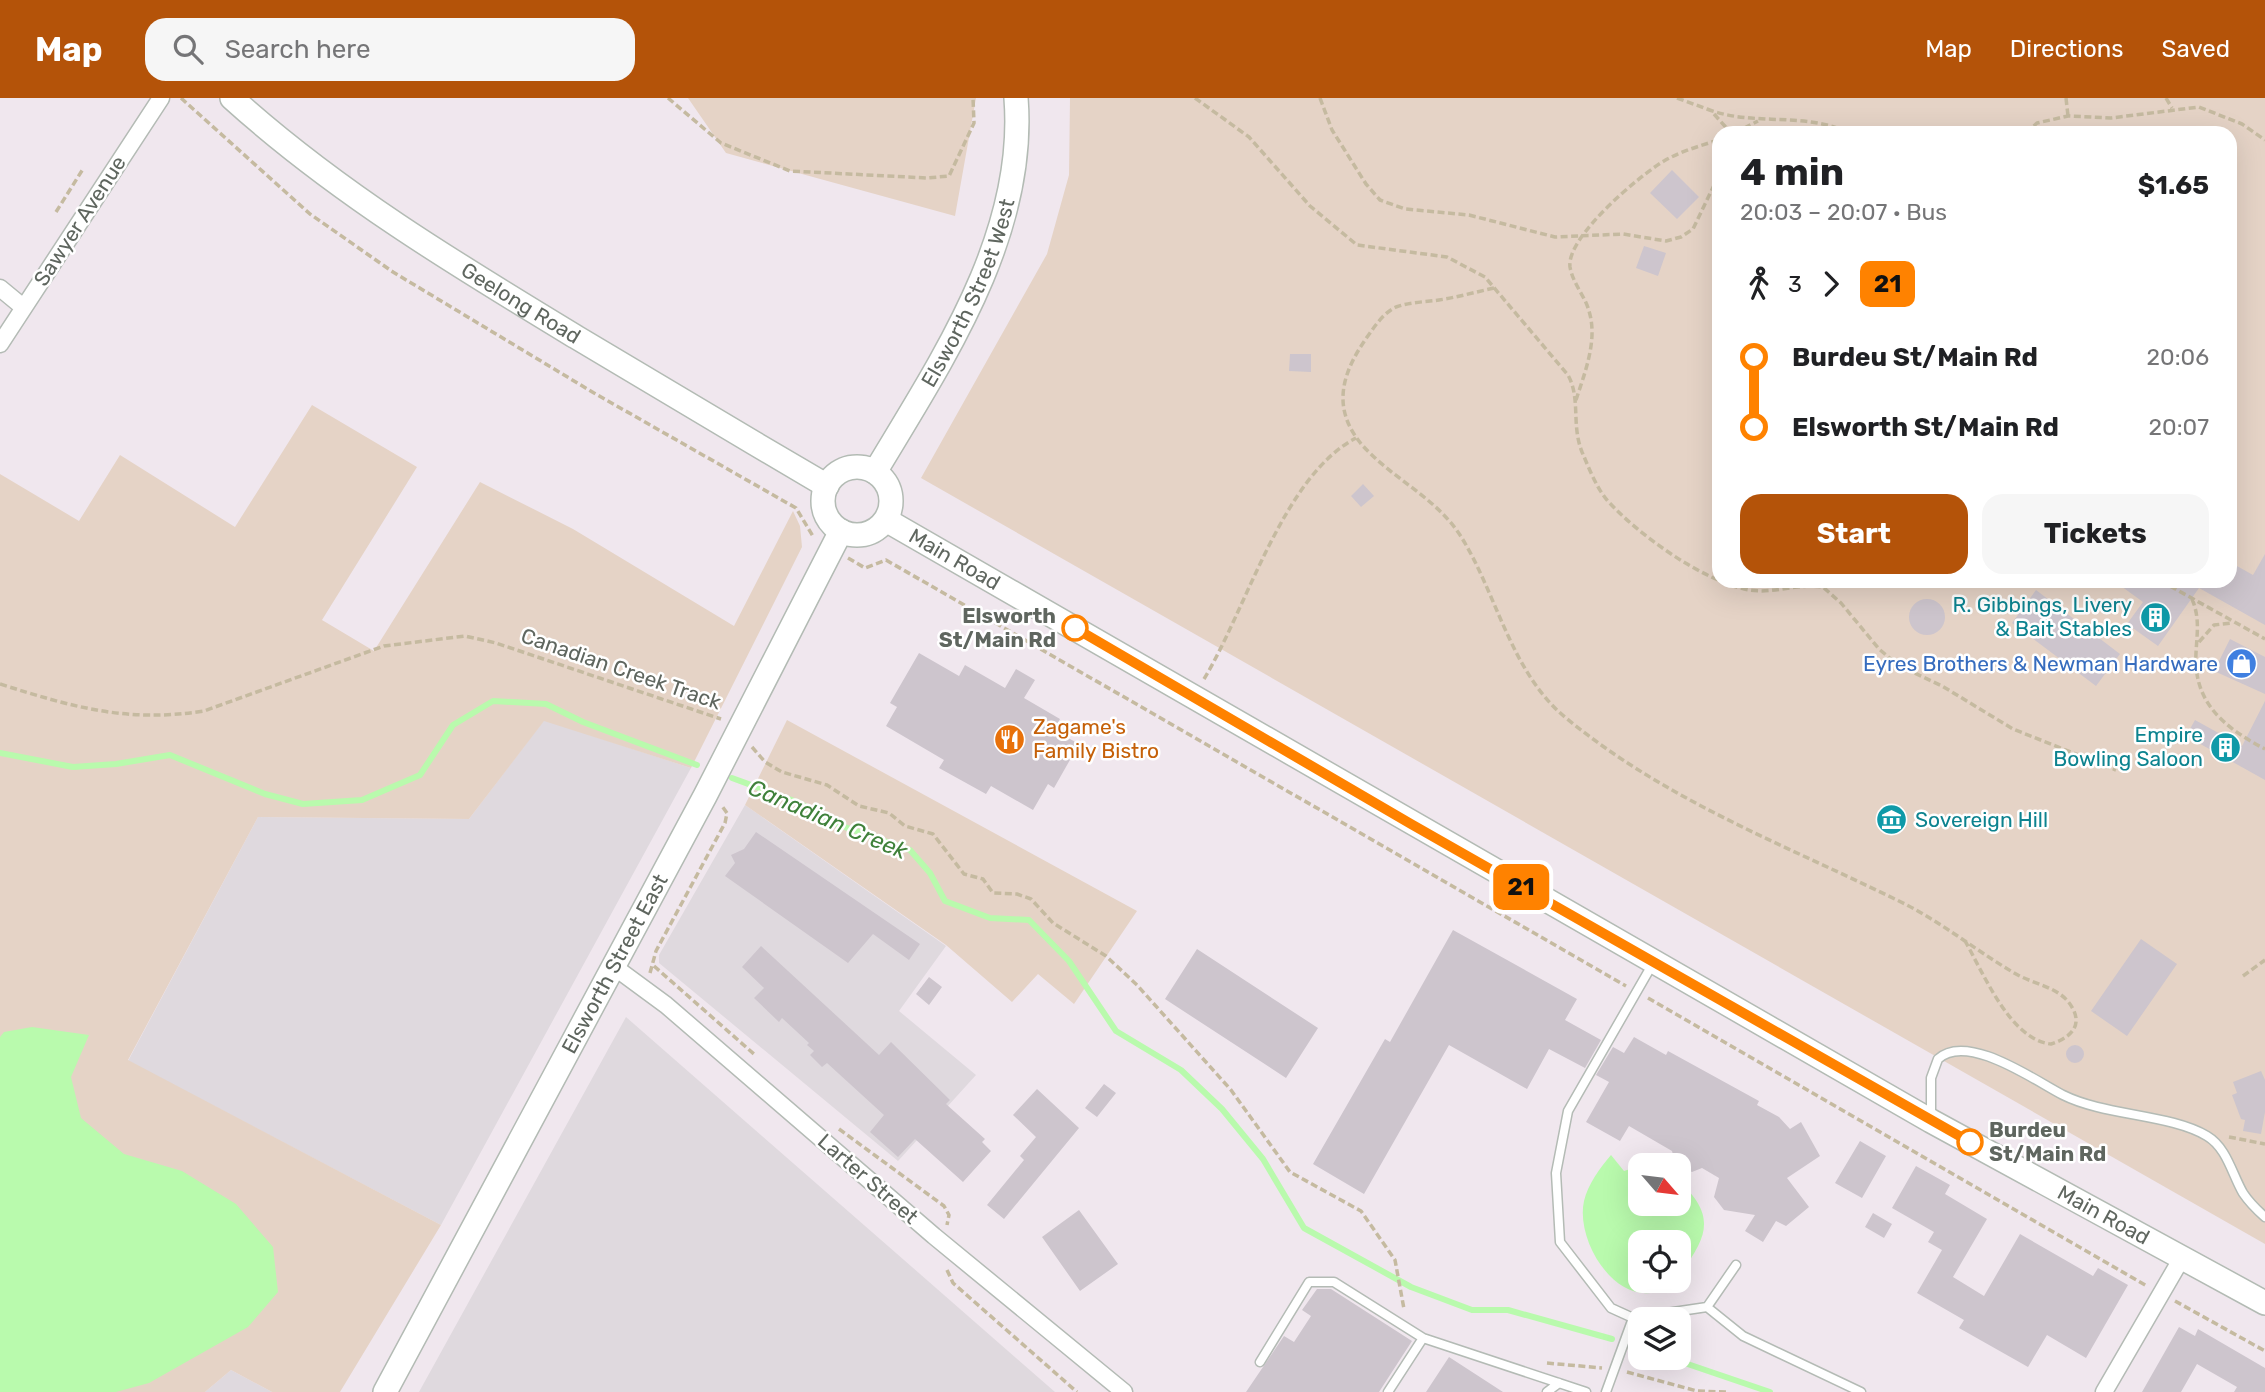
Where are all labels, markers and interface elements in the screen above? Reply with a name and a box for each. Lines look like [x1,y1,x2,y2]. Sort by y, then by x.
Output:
search box [145,18,635,81]
text: Map [35,30,103,69]
icon: search [169,30,207,68]
text: Search here [225,34,370,65]
text: Map [1925,35,1972,63]
text: Directions [2010,35,2123,63]
text: Saved [2161,35,2230,63]
text: 4 min [1740,149,1844,195]
street label: Sawyer Avenue [28,151,131,290]
text: $1.65 [2138,170,2209,201]
street label: Elsworth Street West [916,196,1020,391]
text: 20:03 – 20:07 · Bus [1740,198,1947,226]
street label: Geelong Road [457,257,585,349]
icon: walk [1740,265,1778,303]
icon: forward [1812,265,1850,303]
text: 3 [1788,270,1802,298]
text: 21 [1874,270,1901,298]
text: Burdeu St/Main Rd [1792,342,2038,373]
text: 20:06 [2147,343,2209,371]
text: Elsworth St/Main Rd [1792,412,2059,443]
text: 20:07 [2149,413,2209,441]
button: Start [1740,494,1968,574]
button: Tickets [1982,494,2209,574]
street label: Main Road [905,523,1005,595]
place label: R. Gibbings, Livery & Bait Stables [1953,592,2132,641]
building icon: R. Gibbings, Livery & Bait Stables [2138,600,2172,634]
place label: Elsworth St/Main Rd [939,603,1056,652]
marker: Elsworth St/Main Rd [1062,615,1088,641]
street label: Canadian Creek Track [518,623,725,715]
shop icon: Eyres Brothers & Newman Hardware [2224,647,2258,681]
place label: Eyres Brothers & Newman Hardware [1863,651,2218,676]
place label: Zagame's Family Bistro [1033,714,1159,763]
restaurant icon: Zagame's Family Bistro [993,722,1027,756]
place label: Empire Bowling Saloon [2053,722,2203,771]
building icon: Empire Bowling Saloon [2209,730,2243,764]
water label: Canadian Creek [744,773,913,866]
museum icon: Sovereign Hill [1875,803,1909,837]
place label: Sovereign Hill [1915,807,2048,832]
line badge: 21 [1490,864,1552,910]
street label: Elsworth Street East [556,869,673,1058]
text: 21 [1507,873,1535,901]
place label: Burdeu St/Main Rd [1989,1117,2106,1166]
street label: Larter Street [813,1128,924,1229]
marker: Burdeu St/Main Rd [1957,1129,1983,1155]
north arrow [1628,1153,1690,1216]
map controls [1628,1153,1691,1370]
street label: Main Road [2053,1179,2154,1250]
button: locate [1628,1230,1691,1293]
button: layers [1628,1307,1691,1370]

